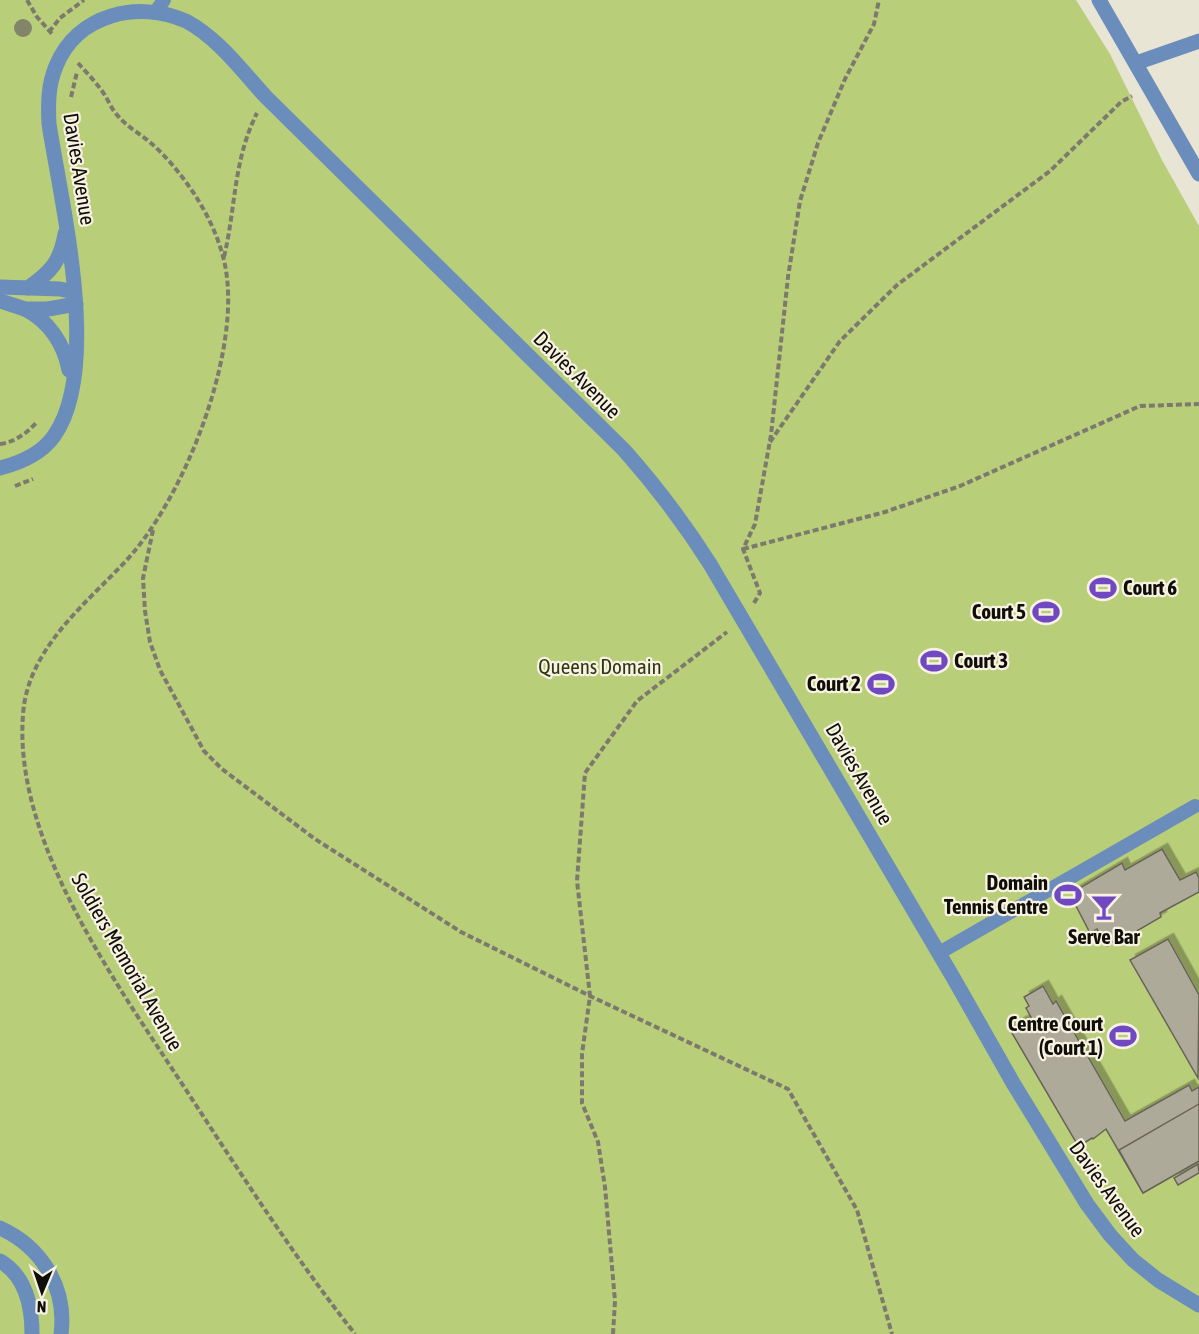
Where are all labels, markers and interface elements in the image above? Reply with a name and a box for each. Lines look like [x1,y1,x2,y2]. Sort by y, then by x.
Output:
street label: Davies Avenue [59,111,101,227]
street label: Davies Avenue [529,326,626,423]
sports icon: Court 6 [1088,573,1118,603]
place label: Court 6 [1123,575,1177,599]
sports icon: Court 5 [1031,597,1061,627]
place label: Court 5 [972,599,1026,623]
sports icon: Court 3 [919,646,949,676]
place label: Court 3 [954,648,1008,672]
park label: Queens Domain [538,654,662,678]
sports icon: Court 2 [866,669,896,699]
place label: Court 2 [807,671,861,695]
street label: Davies Avenue [821,719,899,828]
street label: Soldiers Memorial Avenue [67,869,188,1054]
place label: Domain Tennis Centre [944,870,1048,918]
sports icon: Domain Tennis Centre [1053,880,1083,910]
bar icon: Serve Bar [1089,892,1119,922]
place label: Serve Bar [1068,924,1140,948]
place label: Centre Court (Court 1) [1008,1011,1103,1059]
sports icon: Centre Court (Court 1) [1108,1021,1138,1051]
street label: Davies Avenue [1065,1136,1151,1241]
north arrow [12,1262,72,1322]
text: N [36,1298,47,1316]

